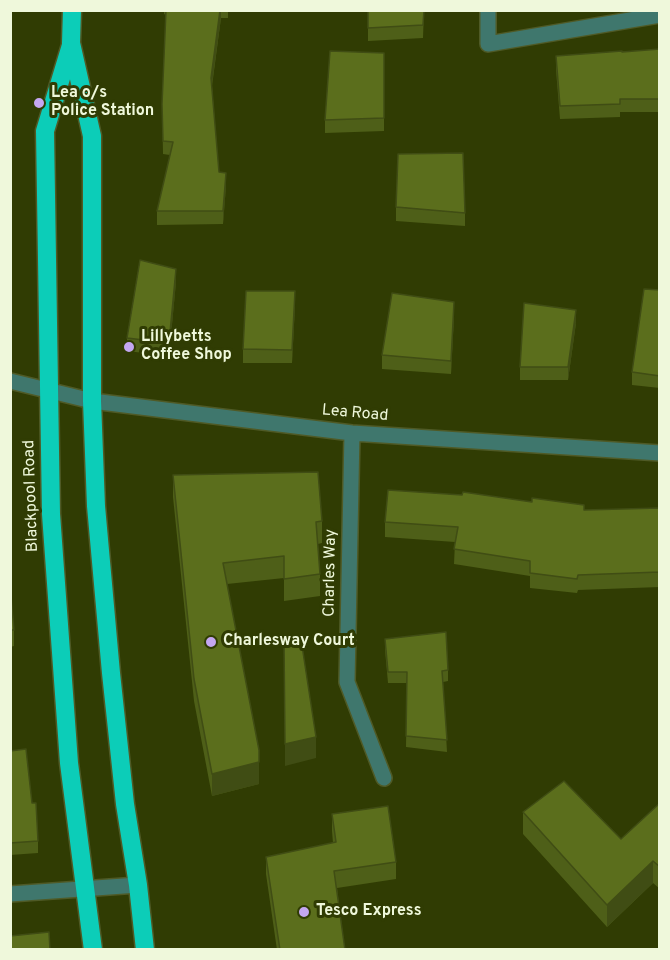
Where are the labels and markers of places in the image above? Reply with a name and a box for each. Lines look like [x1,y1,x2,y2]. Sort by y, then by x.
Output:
place label: Lea o/s Police Station [51,84,154,122]
marker: Lea o/s Police Station [32,96,46,110]
place label: Lillybetts Coffee Shop [141,328,232,366]
marker: Lillybetts Coffee Shop [122,340,136,354]
place label: Charlesway Court [223,632,355,652]
marker: Charlesway Court [204,635,218,649]
place label: Tesco Express [316,902,422,922]
marker: Tesco Express [297,905,311,919]

